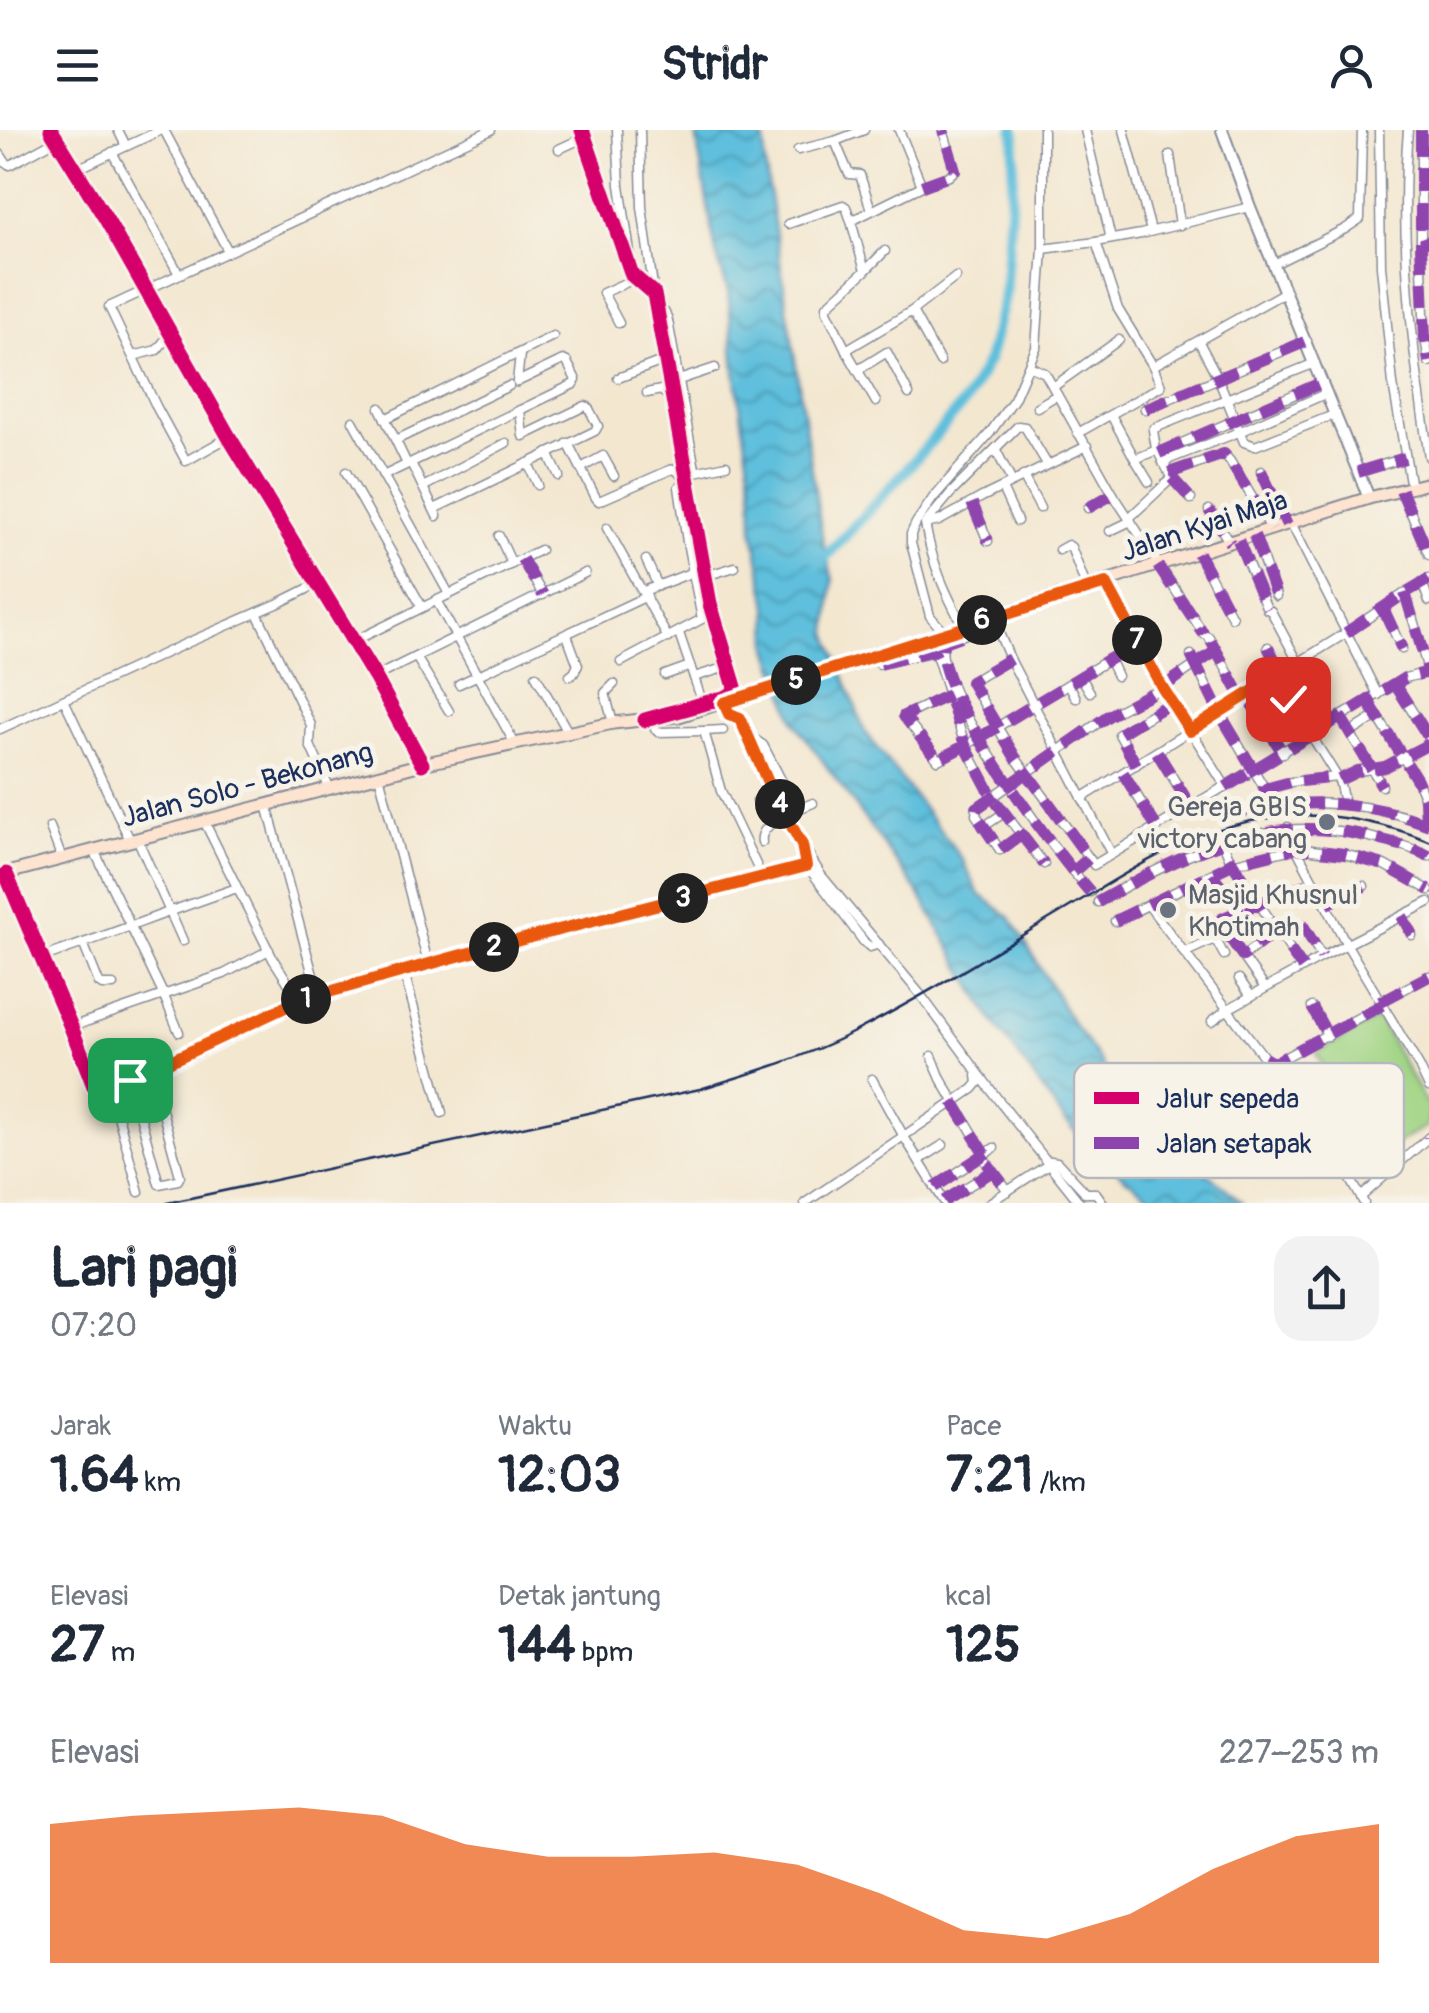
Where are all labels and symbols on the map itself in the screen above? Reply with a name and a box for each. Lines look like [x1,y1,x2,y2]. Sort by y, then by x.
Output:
street label: Jalan Kyai Maja [1117,483,1292,570]
pin: 6 [957,595,1007,645]
pin: 7 [1112,615,1162,665]
pin: 5 [771,655,821,705]
pin [1246,657,1331,742]
street label: Jalan Solo - Bekonang [118,735,377,836]
pin: 4 [755,779,805,829]
place label: Gereja GBIS victory cabang [1137,790,1307,857]
marker: Gereja GBIS victory cabang [1316,811,1338,833]
pin: 3 [658,873,708,923]
place label: Masjid Khusnul Khotimah [1188,878,1358,945]
marker: Masjid Khusnul Khotimah [1157,899,1179,921]
pin: 2 [469,922,519,972]
pin: 1 [281,974,331,1024]
pin [88,1038,173,1123]
legend [1074,1063,1404,1178]
text: Jalur sepeda [1156,1082,1299,1117]
text: Jalan setapak [1156,1127,1312,1162]

